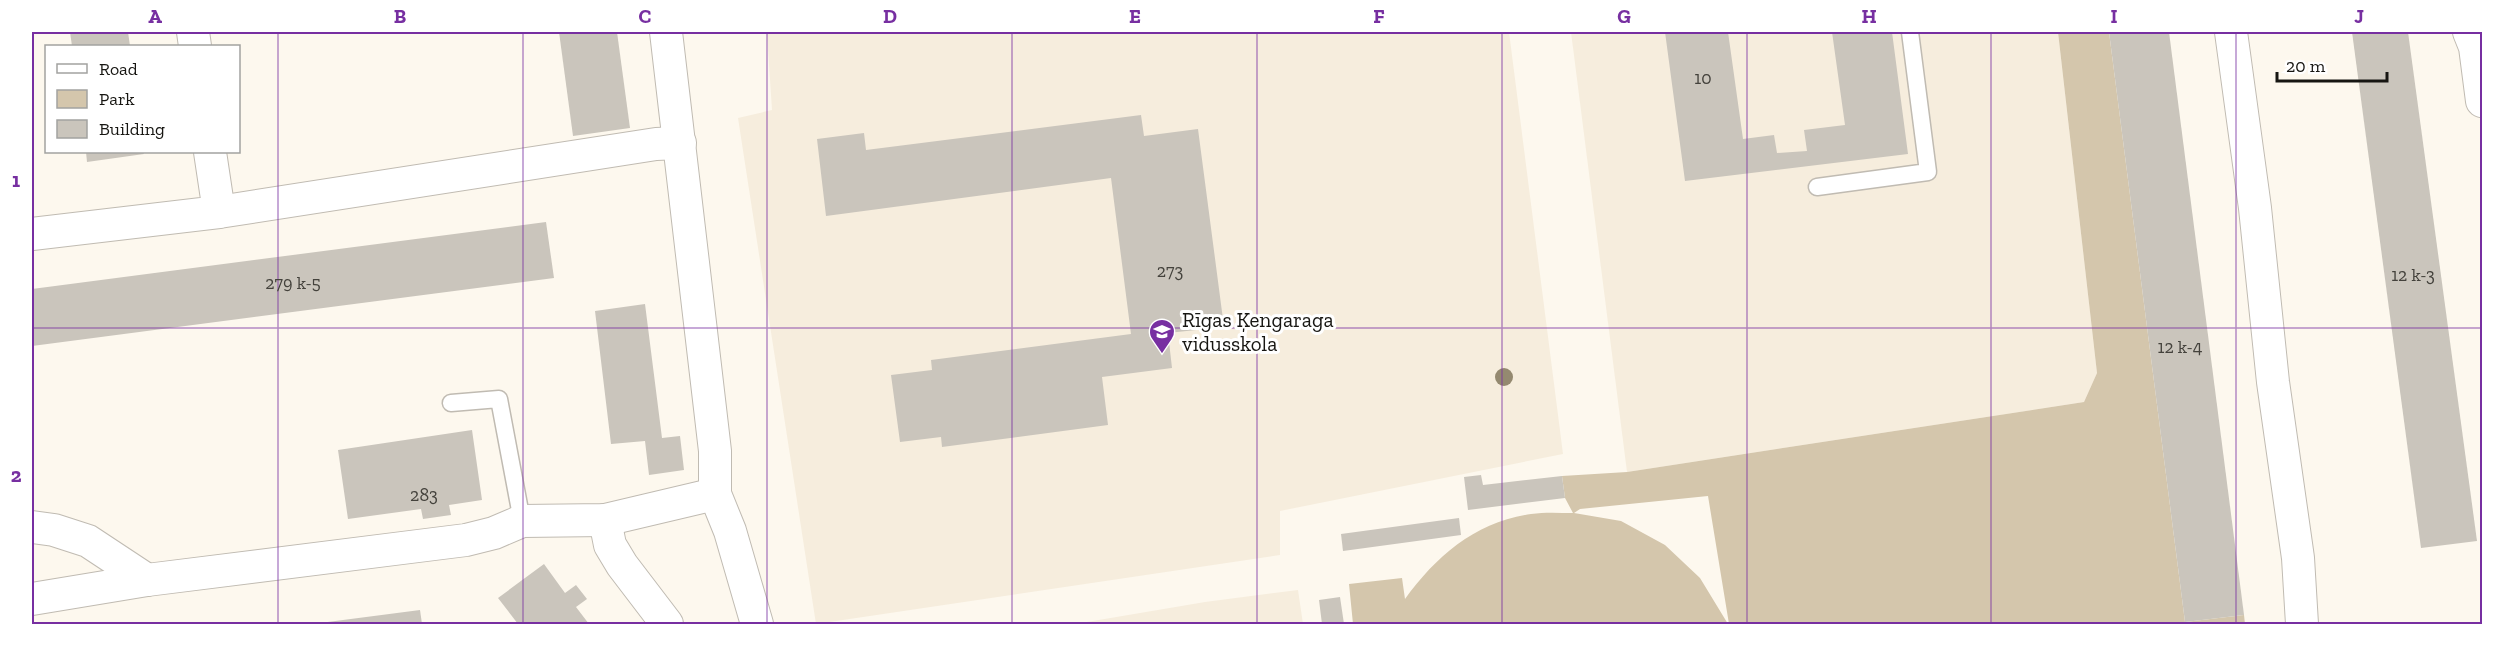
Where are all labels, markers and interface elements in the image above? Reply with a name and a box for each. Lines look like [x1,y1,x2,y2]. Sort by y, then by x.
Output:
text: A [148,4,162,28]
text: B [394,4,406,28]
text: C [639,4,652,28]
text: D [883,4,897,28]
text: E [1129,4,1141,28]
text: F [1373,4,1385,28]
text: G [1617,4,1631,28]
text: H [1861,4,1877,28]
text: I [2110,4,2118,28]
text: J [2354,4,2364,28]
legend [45,45,240,153]
scale bar [2277,45,2386,83]
text: 20 m [2286,55,2326,77]
text: Road [99,58,138,80]
house number: 10 [1694,67,1712,89]
text: Park [99,88,135,110]
text: Building [99,118,165,140]
text: 1 [12,168,20,192]
house number: 273 [1157,260,1183,282]
house number: 12 k-3 [2391,264,2435,286]
house number: 279 k-5 [265,272,321,294]
place label: Rīgas Ķengaraga vidusskola [1182,307,1334,356]
school or university icon: Rīgas Ķengaraga vidusskola [1147,317,1177,355]
house number: 12 k-4 [2158,336,2203,358]
text: 2 [11,463,22,487]
house number: 283 [410,484,438,506]

